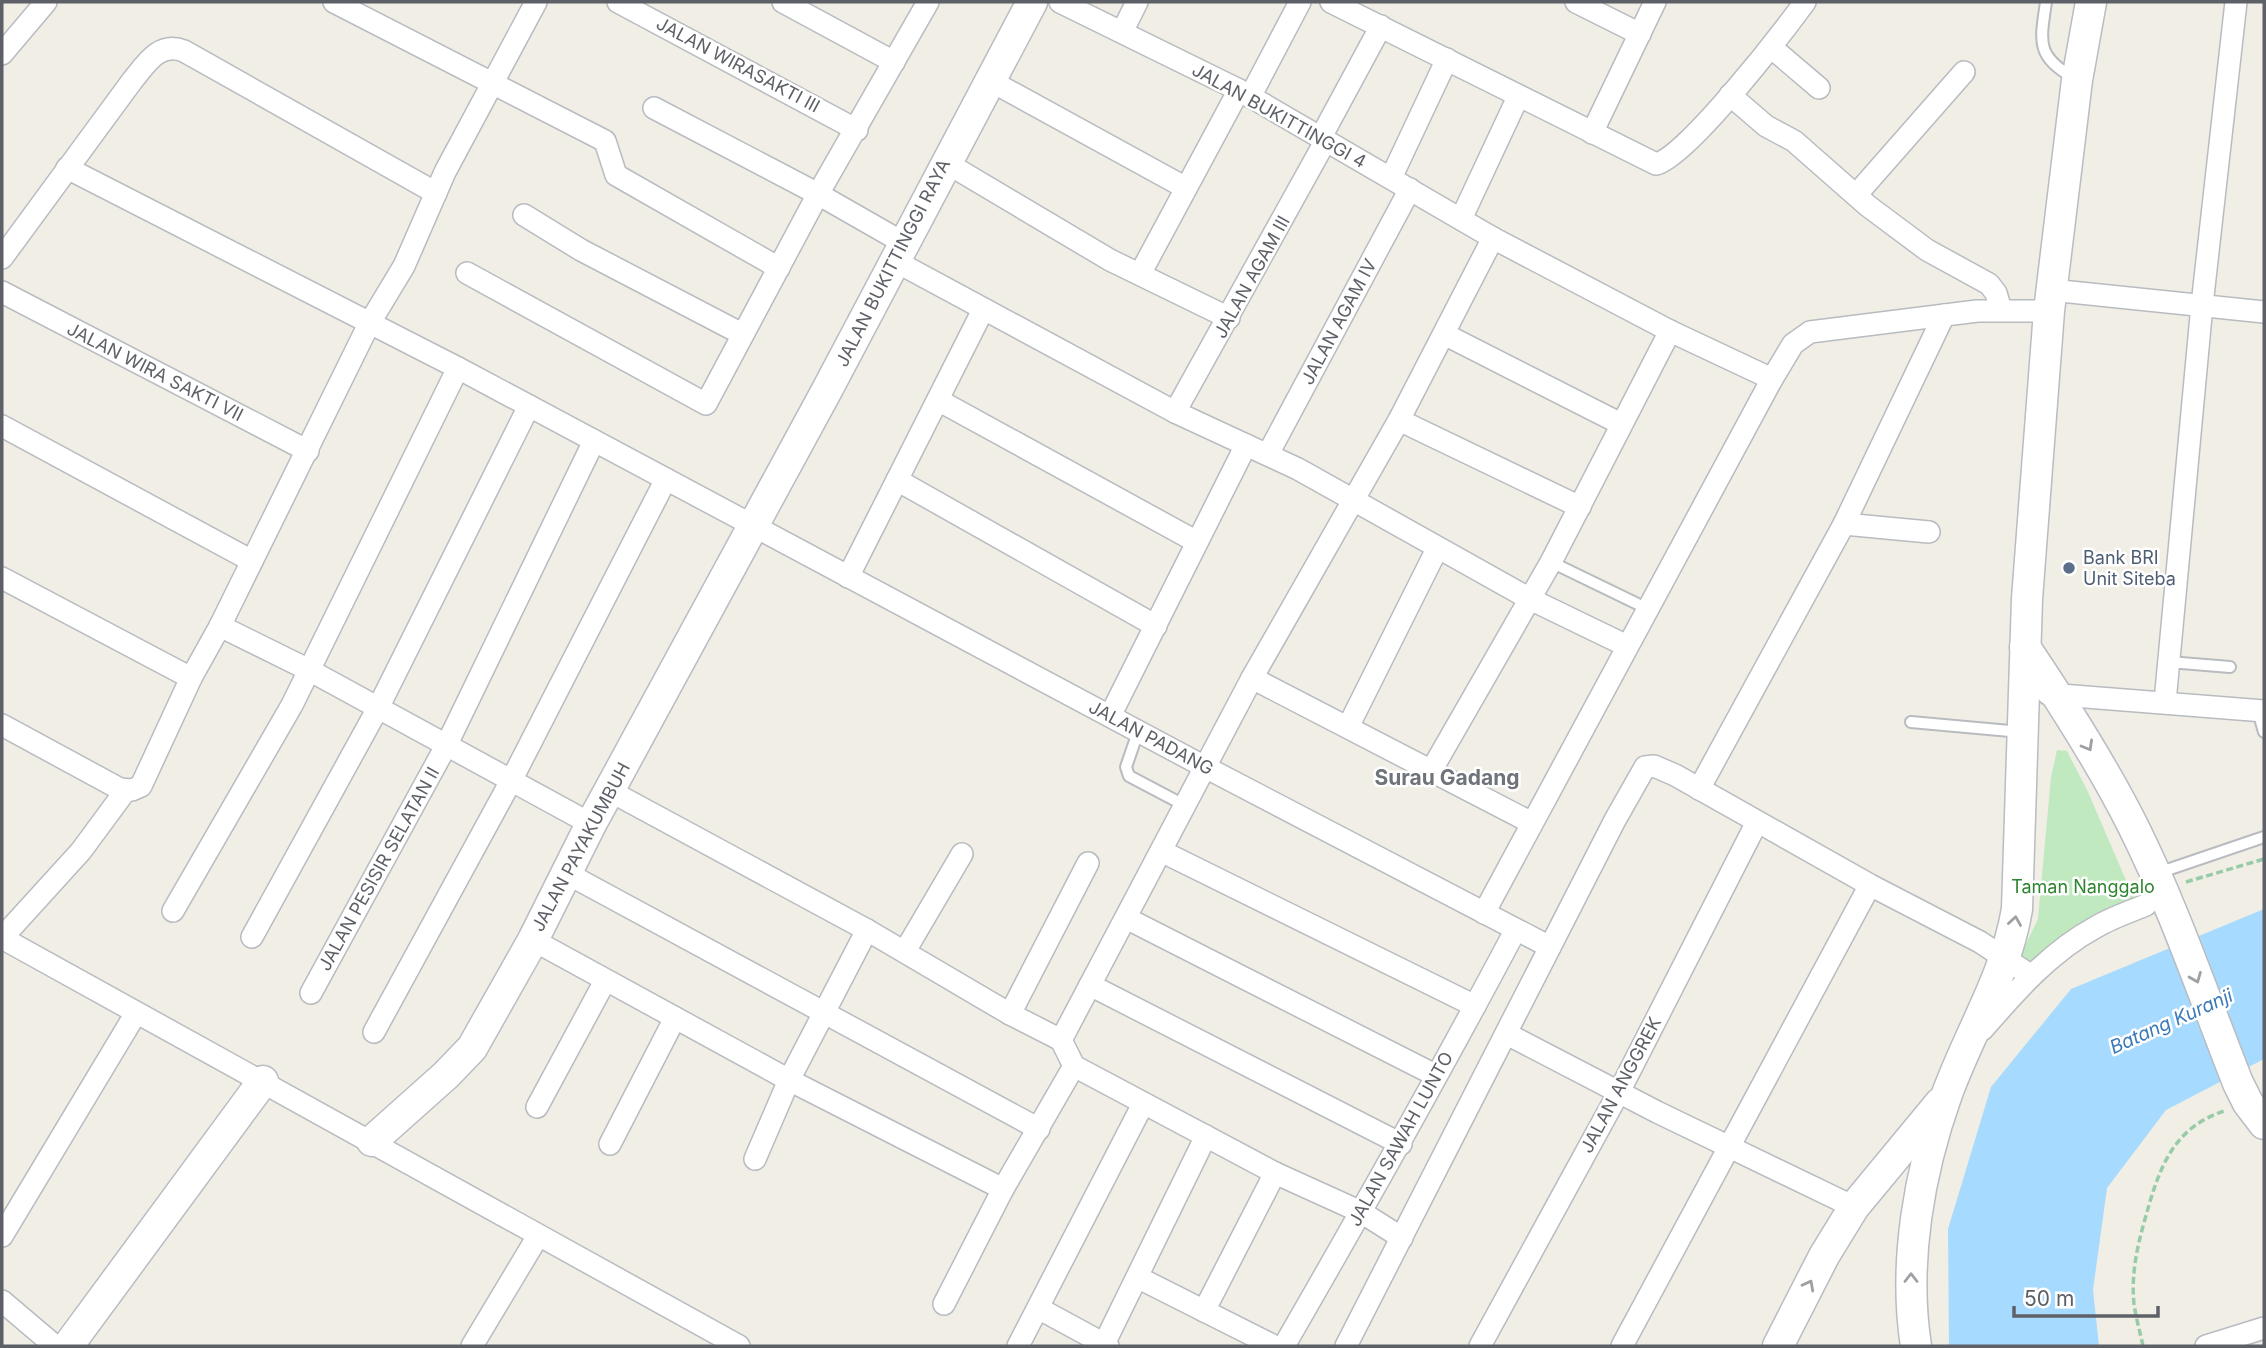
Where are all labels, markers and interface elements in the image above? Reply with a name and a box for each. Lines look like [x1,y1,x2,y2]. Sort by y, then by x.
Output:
street label: JALAN WIRASAKTI III [653,13,824,117]
street label: JALAN BUKITTINGGI 4 [1189,59,1370,172]
street label: JALAN BUKITTINGGI RAYA [831,156,954,370]
street label: JALAN AGAM III [1209,212,1294,342]
street label: JALAN AGAM IV [1297,255,1381,388]
street label: JALAN WIRA SAKTI VII [64,318,247,425]
place label: Bank BRI Unit Siteba [2083,547,2176,589]
marker: Bank BRI Unit Siteba [2061,560,2077,576]
street label: JALAN PADANG [1085,696,1217,779]
one-way arrow [2080,739,2093,752]
street label: JALAN PAYAKUMBUH [527,759,634,935]
street label: JALAN PESISIR SELATAN II [314,763,443,974]
district label: Surau Gadang [1374,765,1520,790]
park label: Taman Nanggalo [2011,876,2155,897]
one-way arrow [2007,915,2022,927]
one-way arrow [2188,971,2202,983]
water label: Batang Kuranji [2106,984,2237,1059]
street label: JALAN ANGGREK [1576,1013,1665,1156]
street label: JALAN SAWAH LUNTO [1344,1048,1457,1230]
one-way arrow [1904,1272,1919,1283]
scale bar [2014,1274,2158,1318]
one-way arrow [1801,1280,1814,1293]
text: 50 m [2024,1286,2074,1311]

